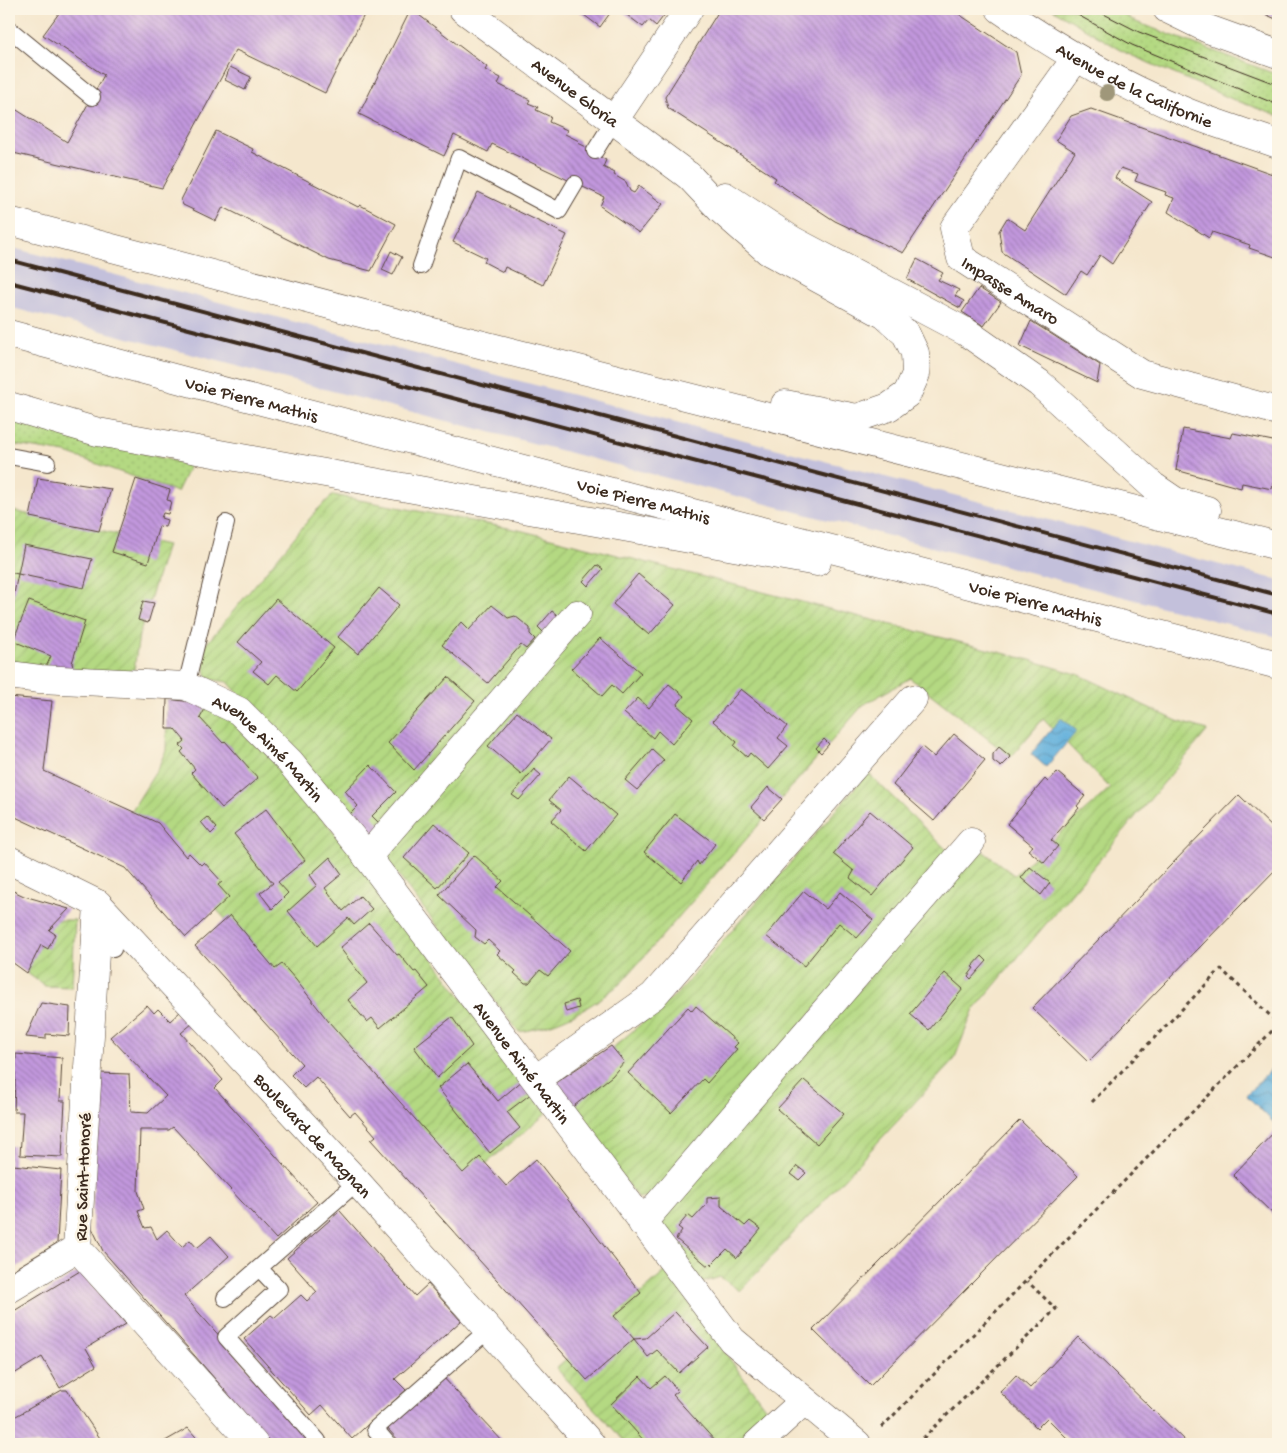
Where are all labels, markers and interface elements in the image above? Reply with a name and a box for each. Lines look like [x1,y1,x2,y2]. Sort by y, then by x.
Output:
street label: Avenue de la Californie [1051,40,1215,134]
street label: Avenue Gloria [526,55,623,134]
street label: Impasse Amaro [956,253,1062,331]
street label: Voie Pierre Mathis [181,373,321,428]
street label: Voie Pierre Mathis [573,475,713,530]
street label: Voie Pierre Mathis [965,577,1105,632]
street label: Avenue Aimé Martin [208,692,327,808]
street label: Avenue Aimé Martin [468,998,574,1130]
street label: Boulevard de Magnan [247,1069,375,1204]
street label: Rue Saint-Honoré [72,1112,97,1242]

